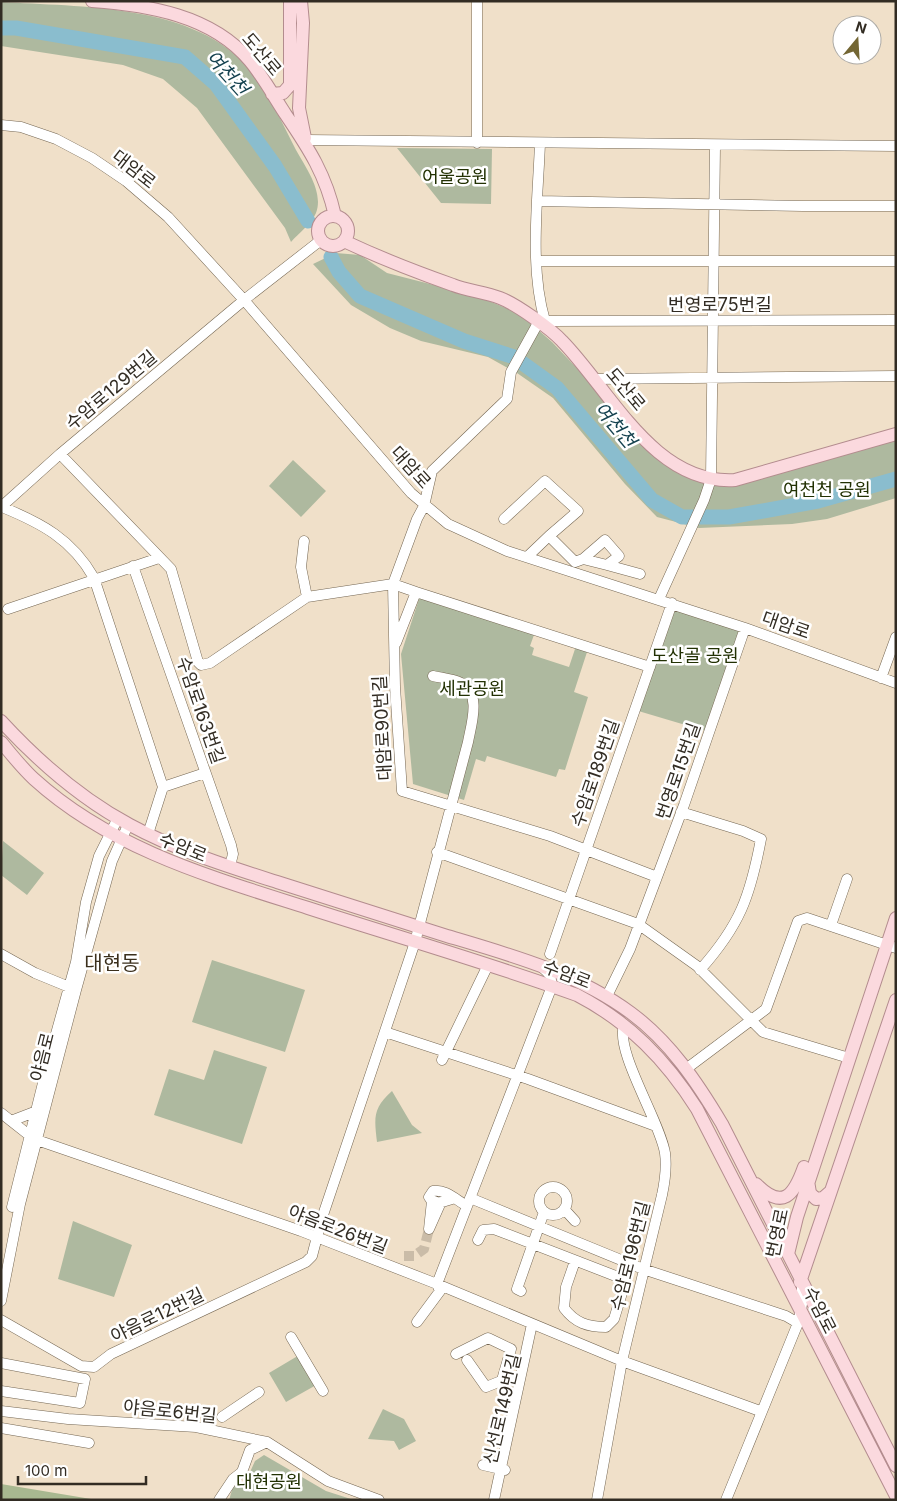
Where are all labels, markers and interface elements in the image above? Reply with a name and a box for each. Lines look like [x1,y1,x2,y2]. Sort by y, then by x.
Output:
north arrow [832,15,882,65]
text: N [853,17,869,37]
street label: 도산로 [238,28,286,80]
water label: 여천천 [201,46,254,101]
street label: 대암로 [108,145,160,193]
park label: 어울공원 [422,166,488,187]
street label: 번영로75번길 [668,294,772,315]
street label: 수암로129번길 [61,346,161,434]
street label: 도산로 [602,363,650,415]
water label: 여천천 [589,398,642,454]
street label: 대암로 [387,442,435,492]
park label: 여천천 공원 [783,479,871,500]
street label: 대암로 [759,607,813,643]
park label: 도산골 공원 [651,645,739,666]
street label: 수암로163번길 [173,653,229,767]
street label: 대암로90번길 [369,675,395,781]
park label: 세관공원 [439,678,505,699]
street label: 수암로189번길 [567,716,623,830]
street label: 번영로15번길 [652,720,704,822]
street label: 수암로 [156,828,210,866]
district label: 대현동 [84,951,140,975]
street label: 수암로 [540,955,594,993]
street label: 야음로 [26,1030,58,1084]
street label: 수암로196번길 [606,1199,654,1313]
street label: 야음로26번길 [285,1200,391,1258]
street label: 번영로 [762,1207,792,1259]
street label: 야음로12번길 [107,1283,207,1347]
street label: 수암로 [799,1283,841,1337]
street label: 신선로149번길 [479,1352,525,1466]
street label: 야음로6번길 [122,1396,218,1426]
scale bar [18,1454,145,1486]
text: 100 m [25,1461,67,1480]
park label: 대현공원 [236,1471,302,1492]

